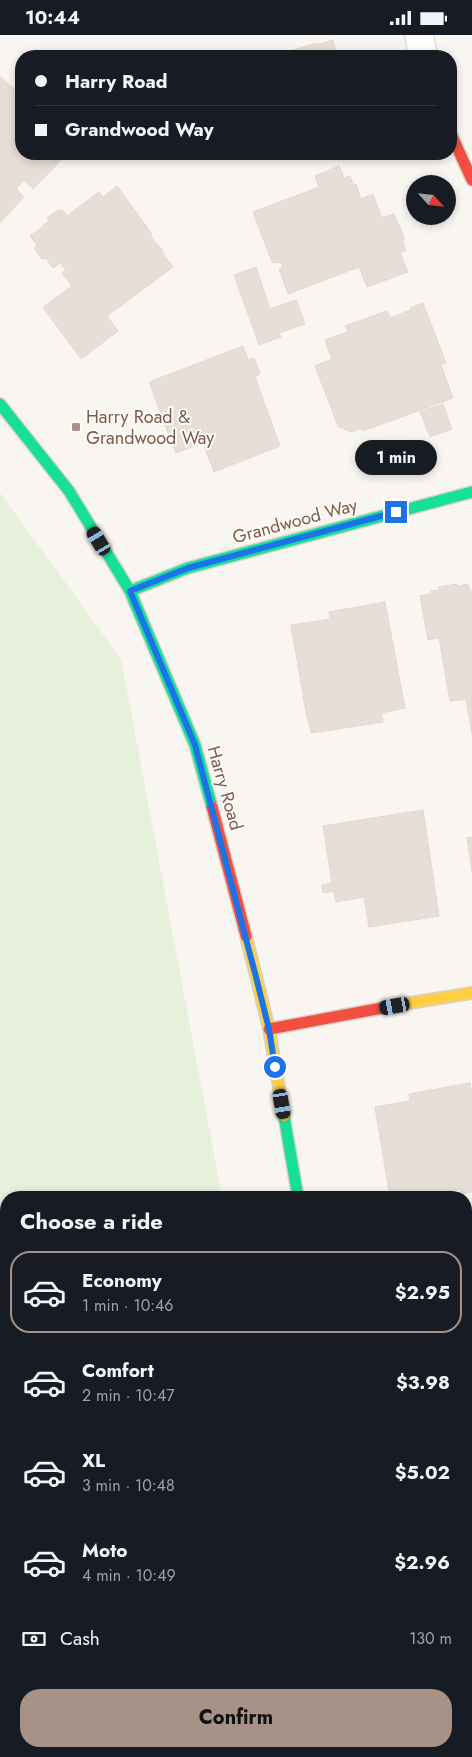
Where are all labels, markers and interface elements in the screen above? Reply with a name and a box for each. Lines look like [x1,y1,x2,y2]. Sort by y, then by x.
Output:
text: 10:44 [25,4,80,31]
text: Harry Road [65,68,167,95]
text: Grandwood Way [65,116,214,143]
north arrow [406,175,456,225]
map controls [406,175,456,225]
place label: Harry Road & Grandwood Way [86,404,214,451]
marker: Harry Road & Grandwood Way [70,421,82,433]
callout: 1 min [355,439,437,475]
text: 1 min [376,446,416,469]
street label: Grandwood Way [230,492,360,550]
route end [385,501,407,523]
car [84,524,113,558]
street label: Harry Road [201,743,249,833]
car [378,996,411,1016]
route start [264,1056,286,1078]
car [272,1088,291,1120]
text: Choose a ride [20,1205,163,1237]
text: Economy [82,1267,162,1294]
icon: car [22,1270,67,1315]
text: $2.95 [395,1279,450,1306]
text: 1 min · 10:46 [82,1294,174,1317]
text: Comfort [82,1357,154,1384]
icon: car [22,1360,67,1405]
text: $3.98 [396,1369,450,1396]
text: 2 min · 10:47 [82,1384,175,1407]
text: XL [82,1447,105,1474]
icon: car [22,1450,67,1495]
text: $5.02 [395,1459,450,1486]
text: 3 min · 10:48 [82,1474,175,1497]
text: Moto [82,1537,127,1564]
icon: car [22,1540,67,1585]
text: $2.96 [394,1549,450,1576]
text: 4 min · 10:49 [82,1564,176,1587]
icon: cash [20,1625,48,1653]
text: Cash [60,1625,100,1652]
text: 130 m [409,1627,452,1650]
button: Confirm [20,1689,452,1747]

